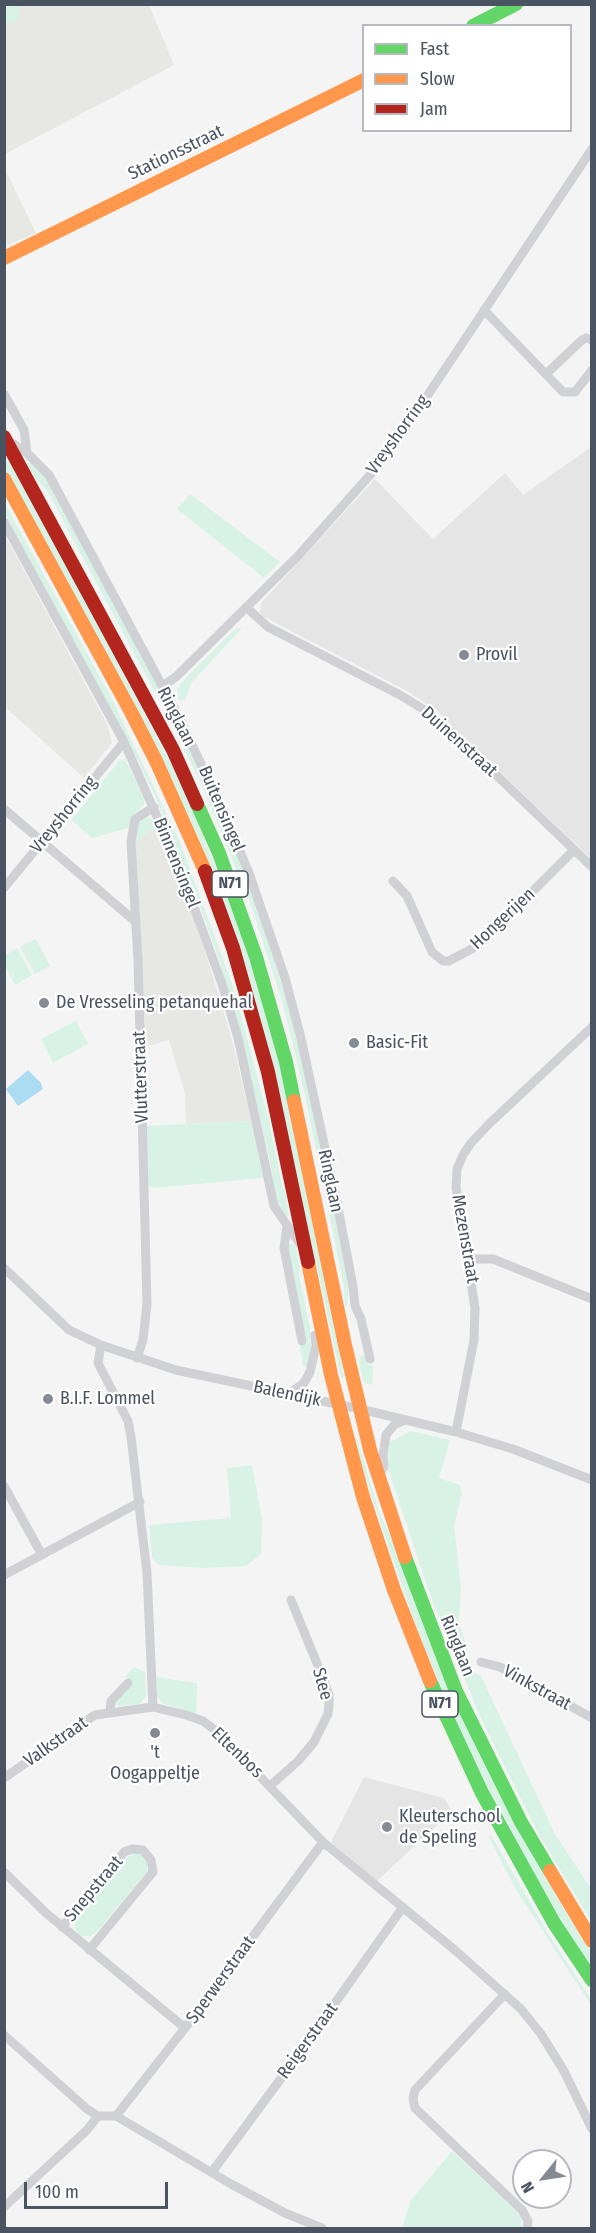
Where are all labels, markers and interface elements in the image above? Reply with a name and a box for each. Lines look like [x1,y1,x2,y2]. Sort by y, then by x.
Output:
legend [362,24,572,132]
text: Fast [420,38,449,60]
text: Slow [420,68,455,90]
text: Jam [420,98,448,120]
street label: Stationsstraat [125,121,227,185]
street label: Vreyshorring [362,391,434,479]
place label: Provil [476,644,518,666]
marker: Provil [457,648,471,662]
street label: Ringlaan [152,684,200,750]
street label: Duinenstraat [416,702,502,782]
street label: Buitensingel [193,763,249,855]
street label: Vreyshorring [26,772,102,858]
street label: Binnensingel [148,815,204,911]
road number: N71 [212,871,248,897]
street label: Hongerijen [466,884,540,954]
place label: De Vresseling petanquehal [56,992,252,1014]
marker: De Vresseling petanquehal [37,996,51,1010]
street label: Vlutterstraat [129,1030,153,1124]
place label: Basic-Fit [366,1032,428,1054]
marker: Basic-Fit [347,1036,361,1050]
street label: Ringlaan [313,1147,347,1215]
street label: Mezenstraat [447,1193,483,1285]
street label: Balendijk [251,1376,323,1412]
place label: B.I.F. Lommel [60,1388,155,1410]
marker: B.I.F. Lommel [41,1392,55,1406]
street label: Ringlaan [435,1612,479,1680]
street label: Vinkstraat [499,1661,575,1715]
street label: Stee [307,1665,337,1703]
road number: N71 [422,1691,458,1717]
street label: Valkstraat [20,1712,92,1772]
street label: Eltenbos [207,1723,267,1783]
marker: 't Oogappeltje [148,1726,162,1740]
place label: 't Oogappeltje [110,1742,200,1784]
place label: Kleuterschool de Speling [399,1806,501,1848]
marker: Kleuterschool de Speling [380,1820,394,1834]
street label: Snepstraat [60,1852,128,1926]
street label: Sperwerstraat [182,1932,260,2028]
street label: Reigerstraat [273,1999,343,2083]
north arrow [512,2149,572,2209]
scale bar [27,2170,171,2208]
text: N [517,2178,538,2196]
text: 100 m [35,2181,79,2203]

